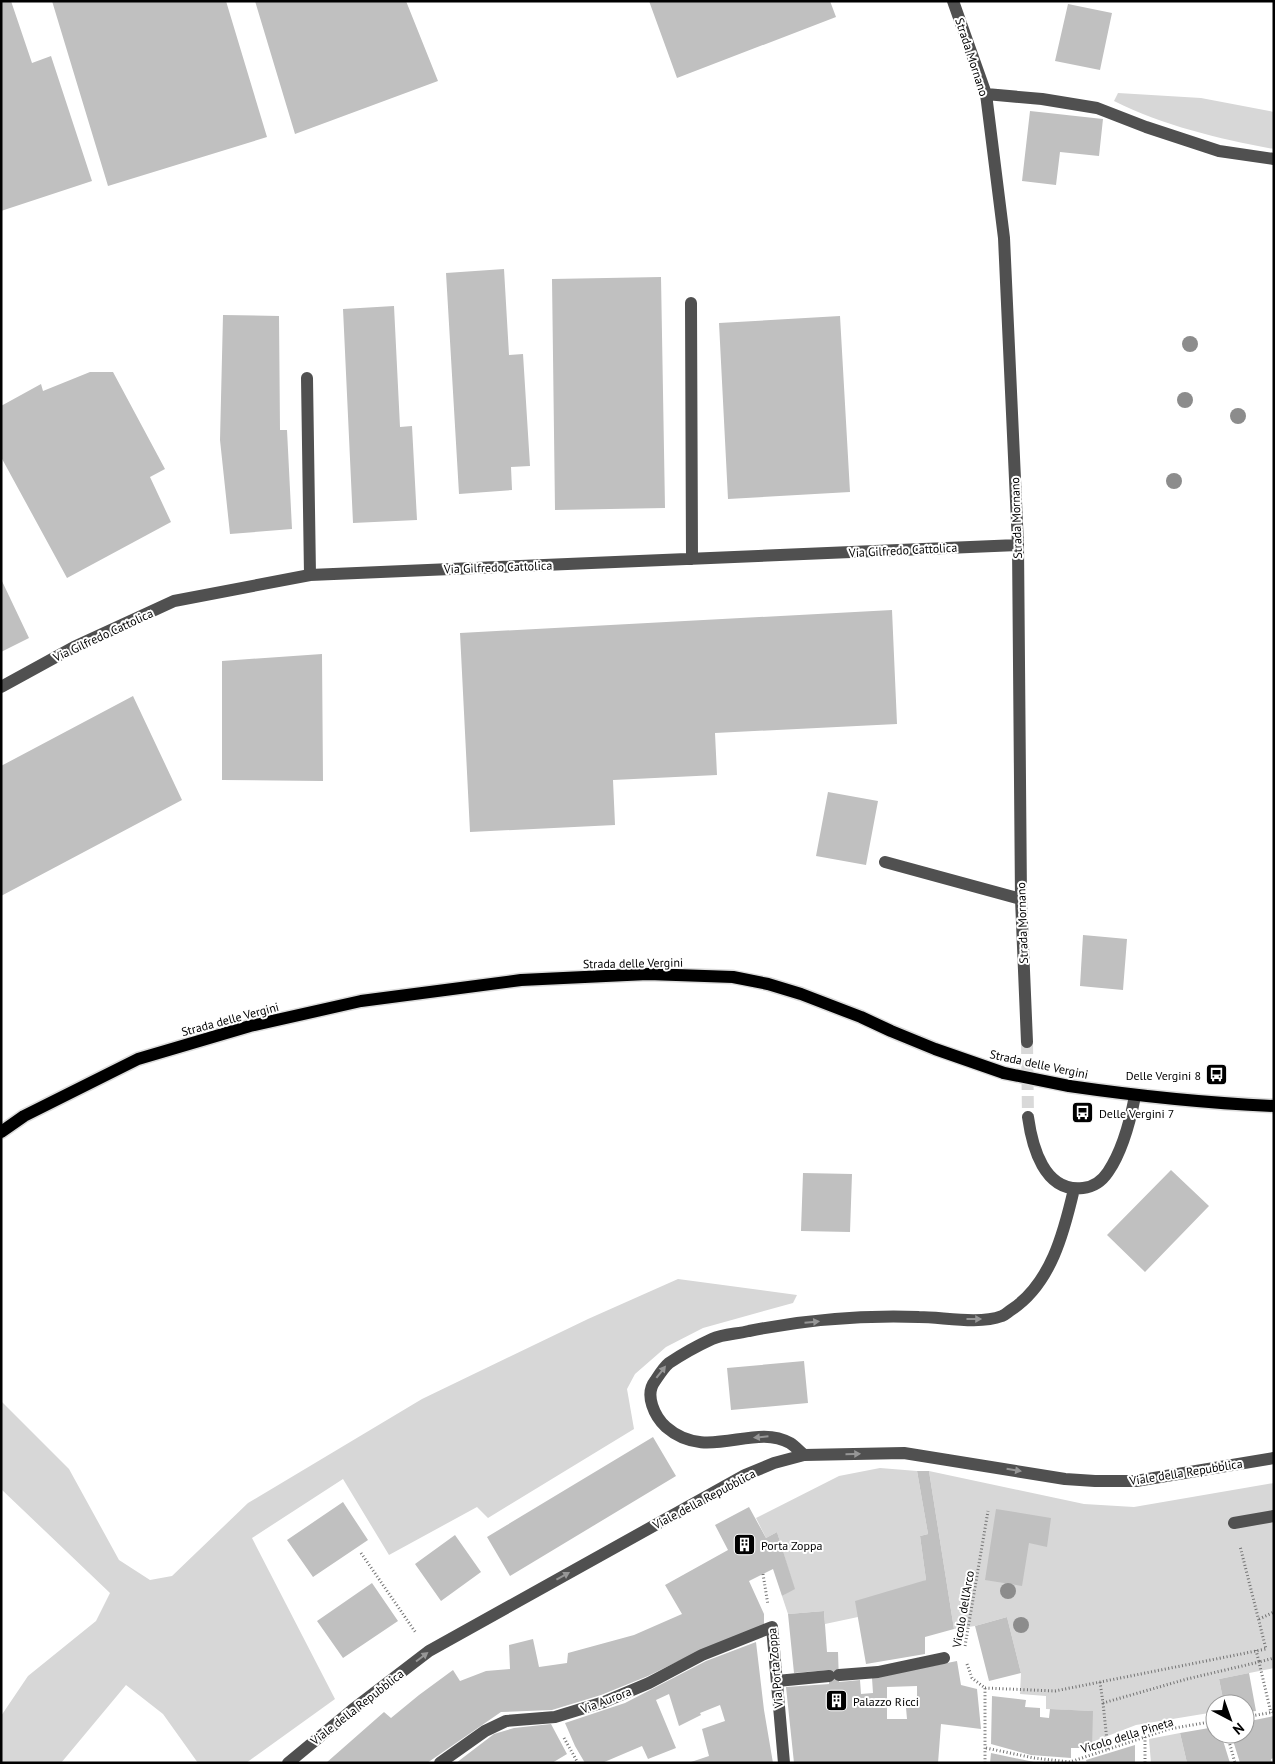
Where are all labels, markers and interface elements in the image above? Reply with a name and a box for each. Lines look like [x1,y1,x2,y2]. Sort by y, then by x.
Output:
street label: Strada Mornano [952,16,992,98]
street label: Strada Mornano [1007,477,1025,559]
street label: Via Gilfredo Cattolica [847,540,958,560]
street label: Via Gilfredo Cattolica [443,558,553,576]
street label: Via Gilfredo Cattolica [50,605,155,665]
street label: Strada Mornano [1013,882,1031,964]
street label: Strada delle Vergini [583,955,683,971]
street label: Strada delle Vergini [180,999,280,1039]
street label: Strada delle Vergini [988,1046,1090,1082]
bus stop icon: Delle Vergini 8 [1205,1063,1229,1087]
place label: Delle Vergini 8 [1126,1068,1201,1083]
bus stop icon: Delle Vergini 7 [1071,1101,1095,1125]
place label: Delle Vergini 7 [1099,1106,1174,1121]
one-way arrow [966,1315,982,1323]
one-way arrow [804,1317,820,1325]
one-way arrow [656,1366,667,1379]
one-way arrow [753,1433,769,1441]
one-way arrow [845,1450,861,1458]
street label: Viale della Repubblica [1127,1456,1244,1488]
street label: Viale della Repubblica [649,1466,758,1533]
one-way arrow [1006,1467,1022,1475]
building icon: Porta Zoppa [733,1533,757,1557]
place label: Porta Zoppa [761,1538,822,1553]
street label: Vicolo dell'Arco [949,1569,977,1650]
one-way arrow [556,1572,570,1580]
street label: Via Porta Zoppa [764,1627,786,1710]
one-way arrow [415,1651,428,1662]
street label: Viale della Repubblica [307,1666,407,1749]
street label: Via Aurora [578,1684,633,1717]
building icon: Palazzo Ricci [825,1689,849,1713]
place label: Palazzo Ricci [853,1694,919,1709]
north arrow [1205,1694,1255,1744]
street label: Vicolo della Pineta [1078,1714,1175,1757]
text: N [1229,1719,1248,1739]

